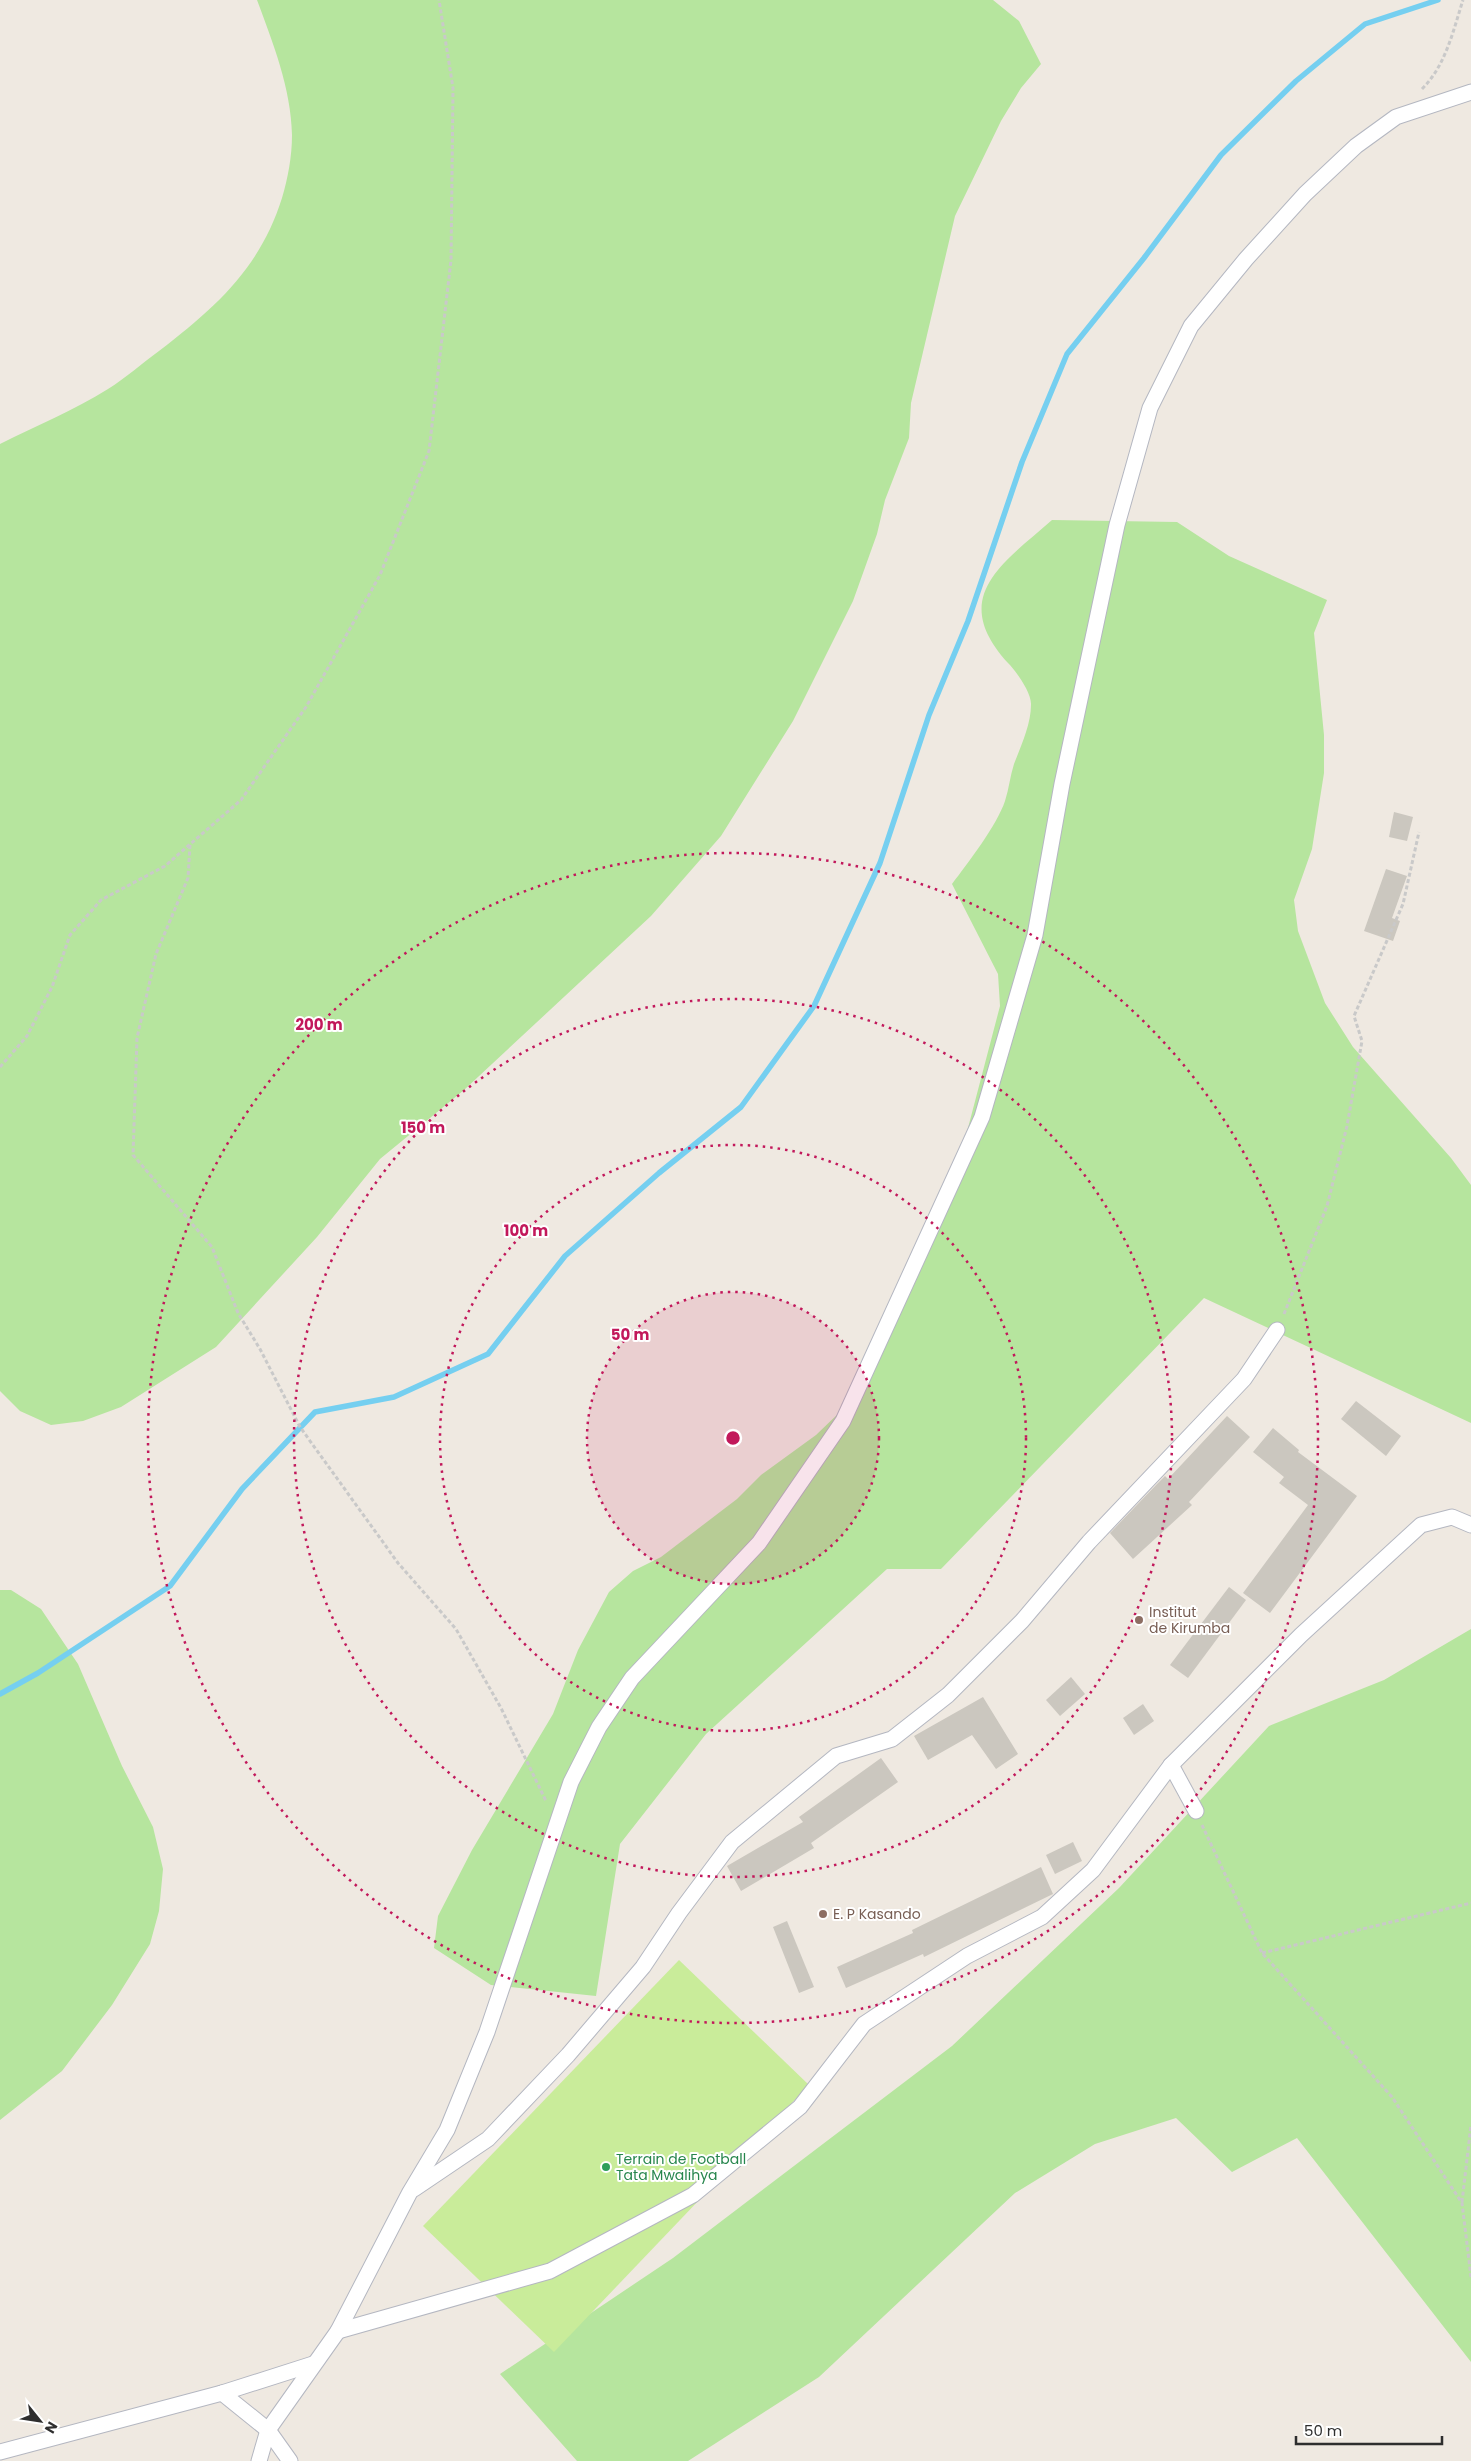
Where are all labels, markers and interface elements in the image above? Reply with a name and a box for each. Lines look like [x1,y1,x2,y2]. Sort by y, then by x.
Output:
text: 200 m [295,1014,343,1035]
text: 150 m [401,1117,445,1138]
text: 100 m [504,1220,548,1241]
text: 50 m [611,1324,649,1345]
centre of rings [724,1429,742,1447]
place label: Institut de Kirumba [1149,1602,1230,1638]
marker: Institut de Kirumba [1133,1614,1145,1626]
place label: E. P Kasando [833,1904,921,1924]
marker: E. P Kasando [817,1908,829,1920]
place label: Terrain de Football Tata Mwalihya [616,2149,746,2185]
marker: Terrain de Football Tata Mwalihya [600,2161,612,2173]
north arrow [15,2396,65,2446]
scale bar [1296,2414,1442,2446]
text: N [40,2418,63,2437]
text: 50 m [1304,2420,1342,2441]

